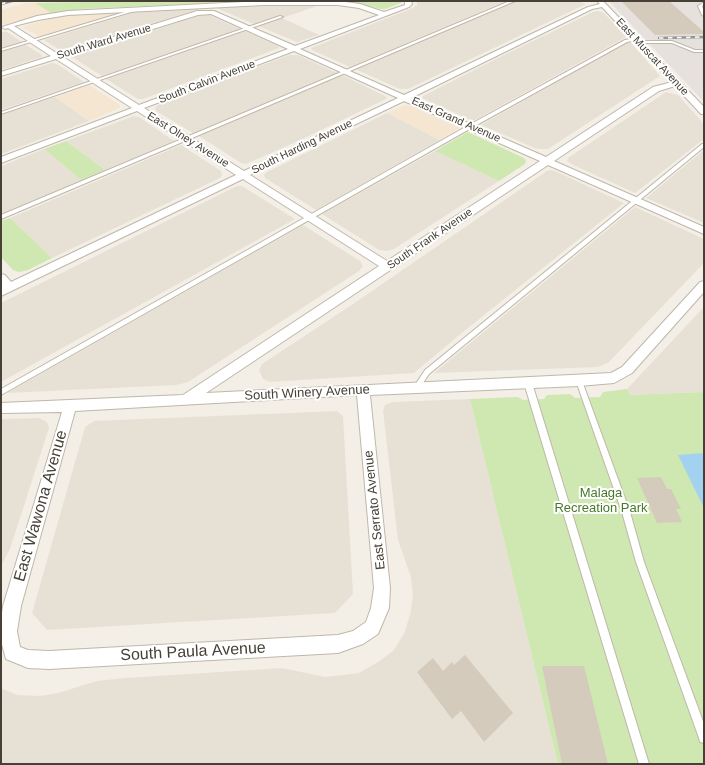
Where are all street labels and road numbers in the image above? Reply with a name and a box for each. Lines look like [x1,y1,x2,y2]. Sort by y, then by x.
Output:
street label: East Muscat Avenue [613,16,691,98]
street label: South Ward Avenue [55,21,153,63]
street label: South Calvin Avenue [157,57,257,107]
street label: East Grand Avenue [410,94,502,146]
street label: East Olney Avenue [145,110,231,170]
street label: South Harding Avenue [249,117,355,177]
street label: South Frank Avenue [385,206,475,272]
street label: South Winery Avenue [244,382,370,404]
street label: East Wawona Avenue [10,428,72,584]
street label: East Serrato Avenue [361,450,389,570]
street label: South Paula Avenue [120,639,266,665]

